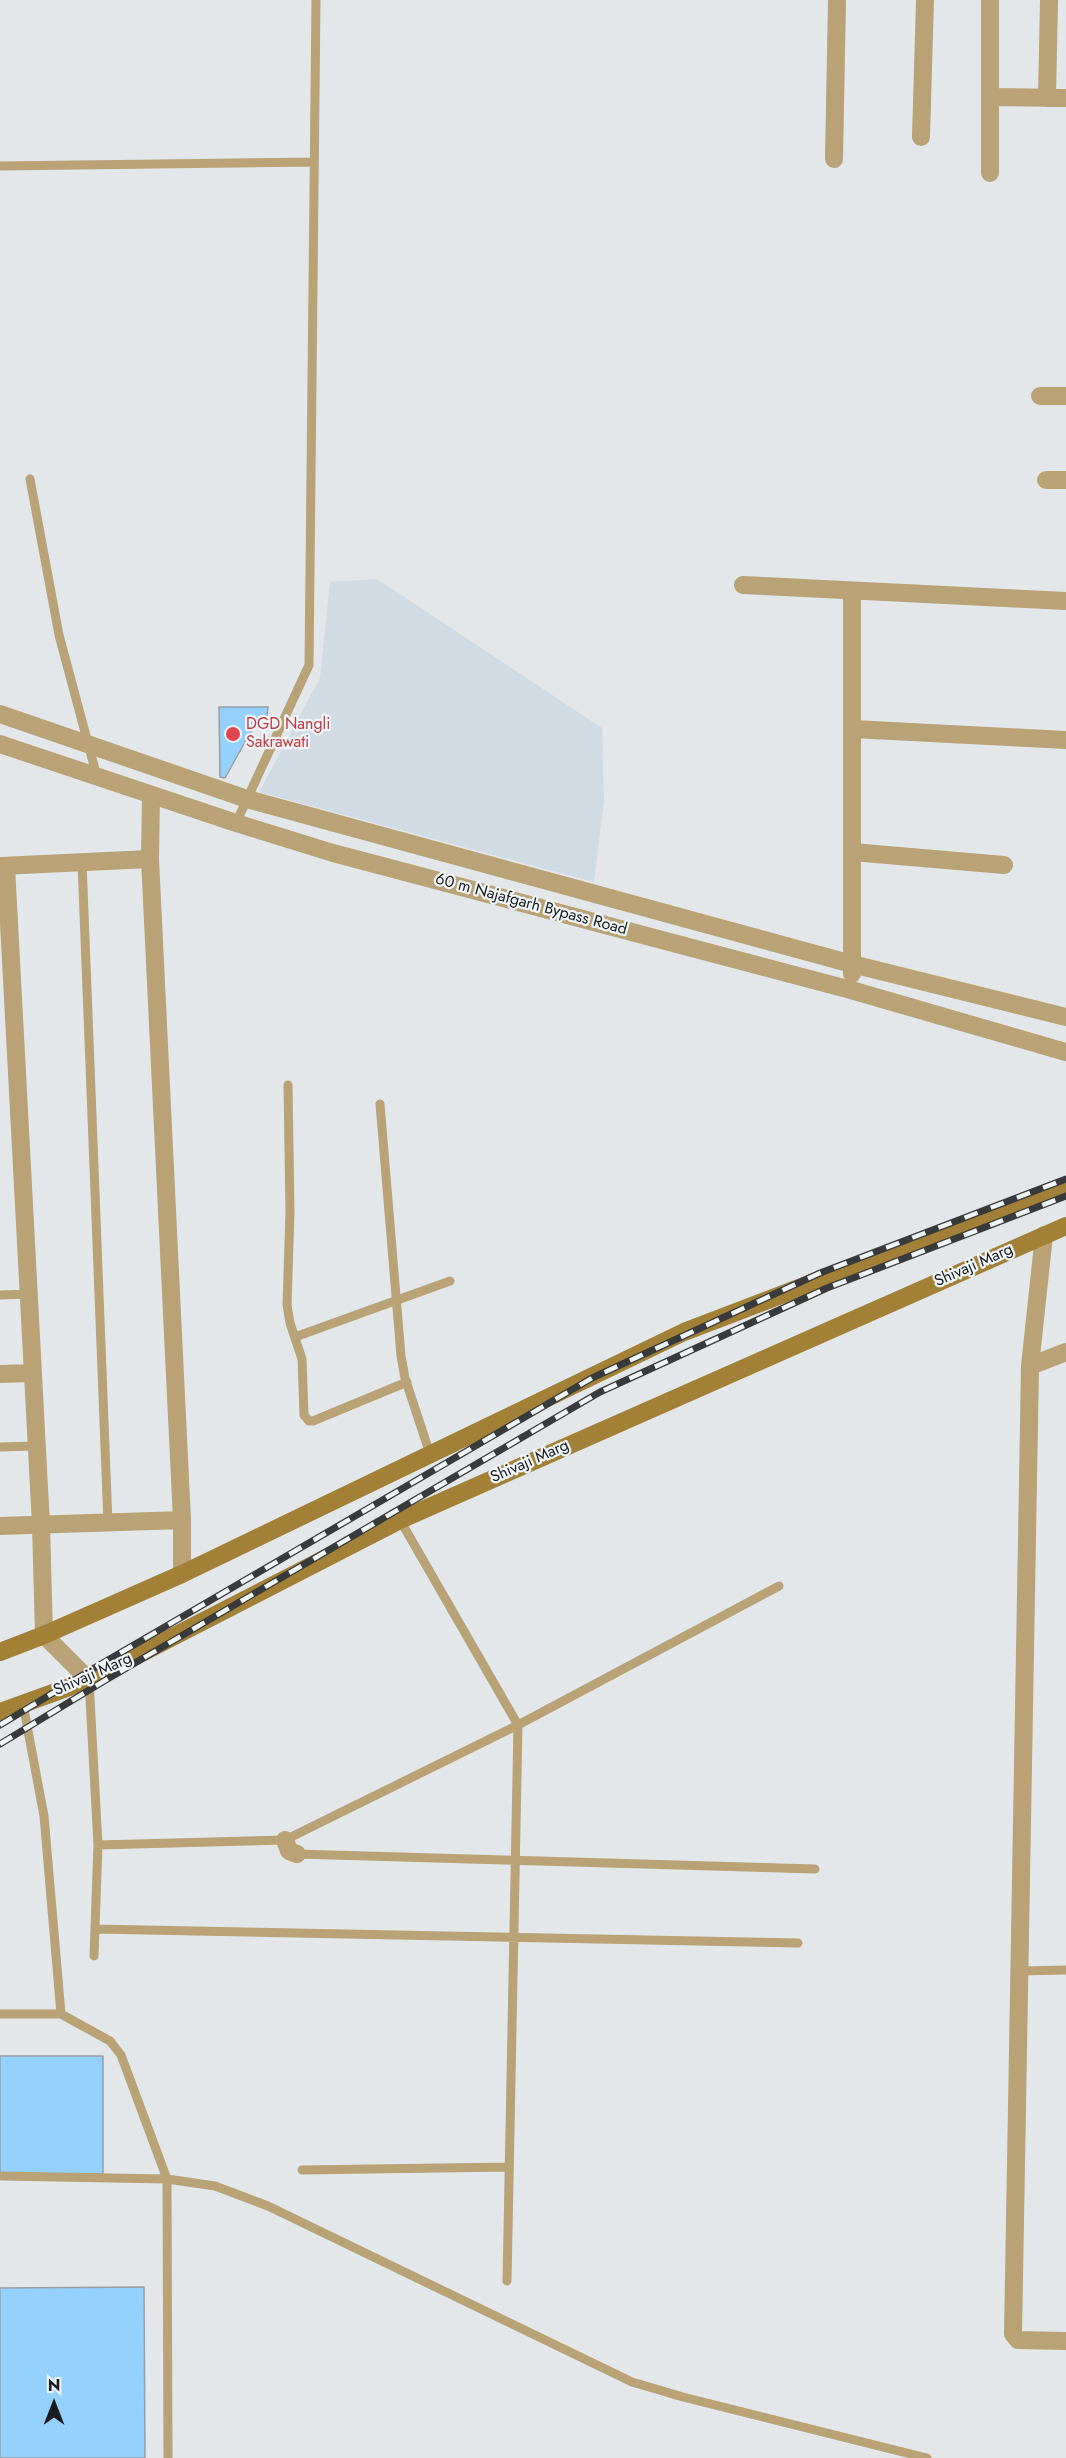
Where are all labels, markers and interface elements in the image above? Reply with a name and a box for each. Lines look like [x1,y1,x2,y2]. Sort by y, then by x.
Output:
place label: DGD Nangli Sakrawati [246,715,330,753]
marker: DGD Nangli Sakrawati [224,725,242,743]
street label: 60 m Najafgarh Bypass Road [433,870,629,940]
street label: Shivaji Marg [932,1240,1016,1292]
street label: Shivaji Marg [488,1436,572,1488]
street label: Shivaji Marg [51,1649,135,1701]
north arrow [24,2374,84,2434]
text: N [48,2374,60,2397]

